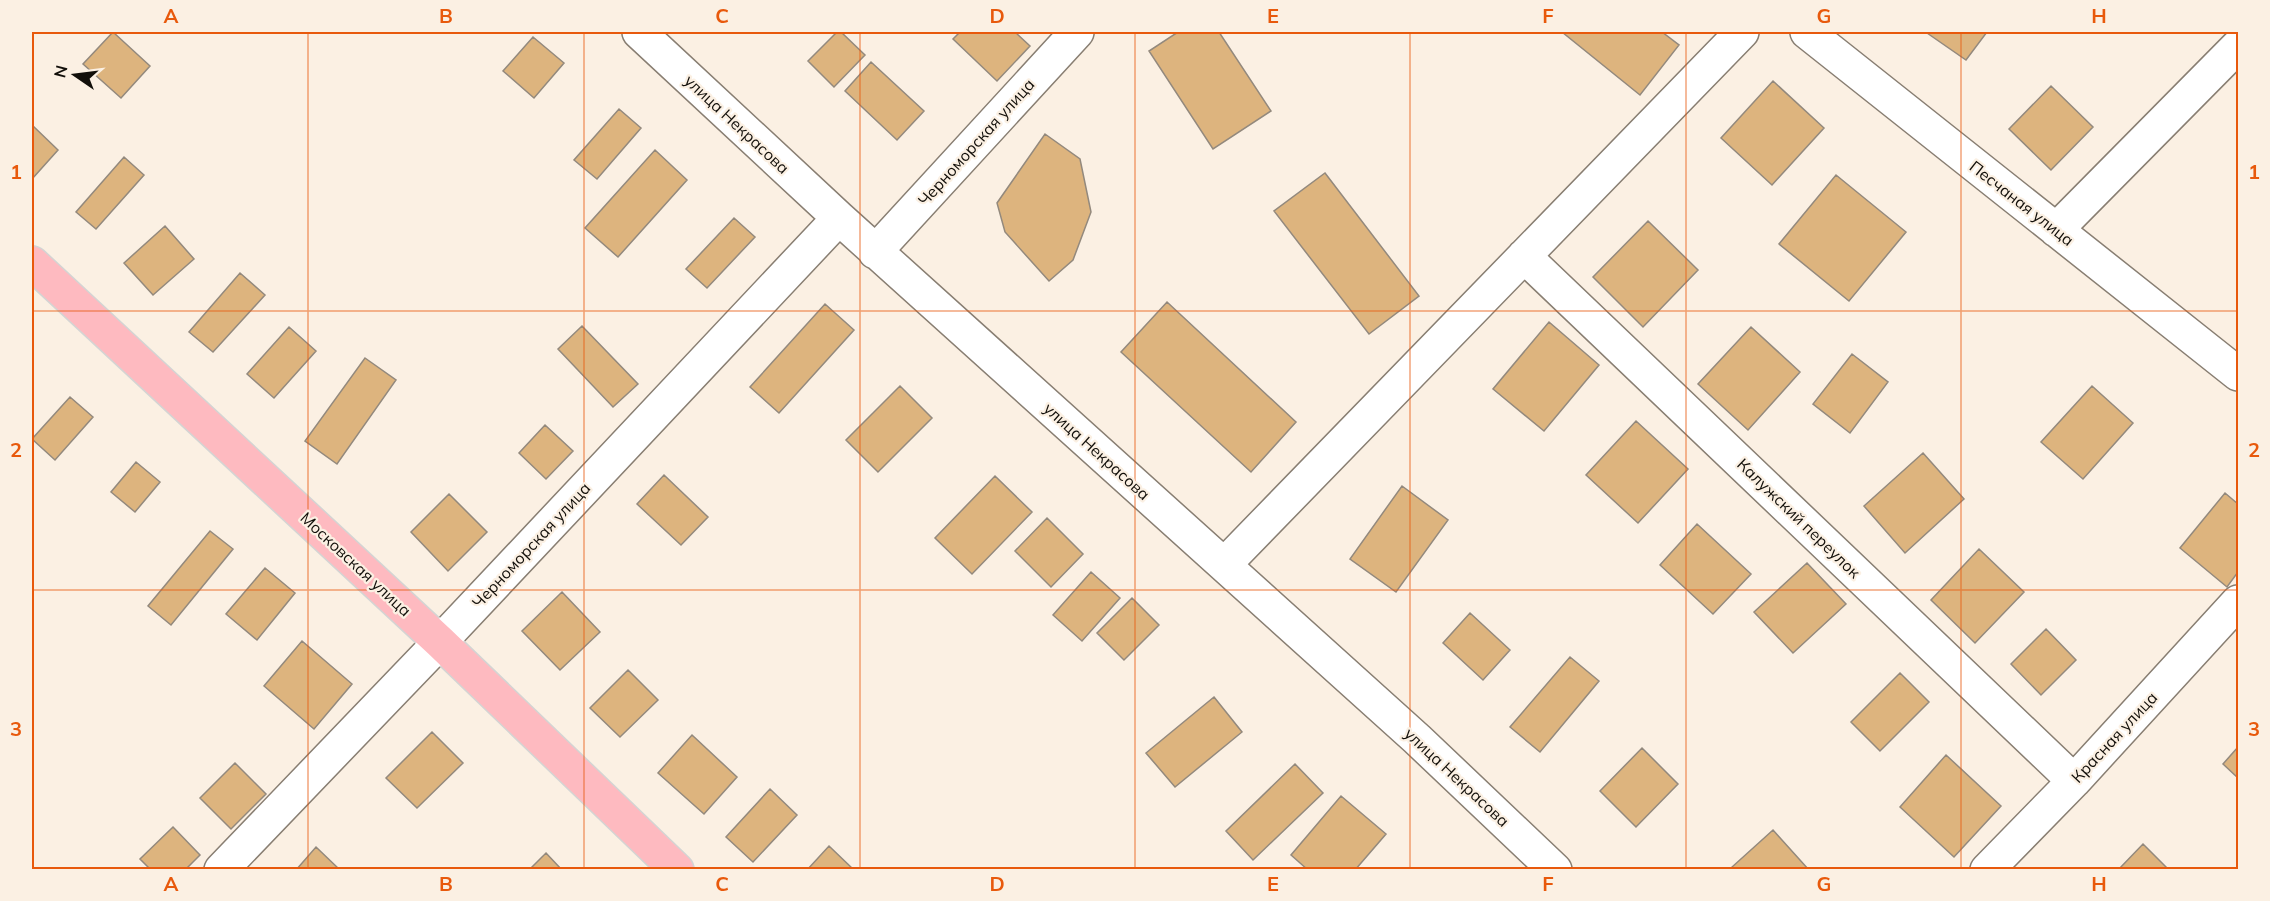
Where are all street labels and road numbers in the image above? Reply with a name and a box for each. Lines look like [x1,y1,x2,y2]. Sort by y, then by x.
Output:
street label: улица Некрасова [680,70,794,178]
street label: Черноморская улица [914,74,1038,210]
street label: Песчаная улица [1966,156,2078,250]
street label: улица Некрасова [1040,398,1154,504]
street label: Калужский переулок [1733,454,1865,582]
street label: Черноморская улица [468,478,594,612]
street label: Московская улица [297,508,415,620]
street label: Красная улица [2067,687,2161,787]
street label: улица Некрасова [1400,723,1514,831]

